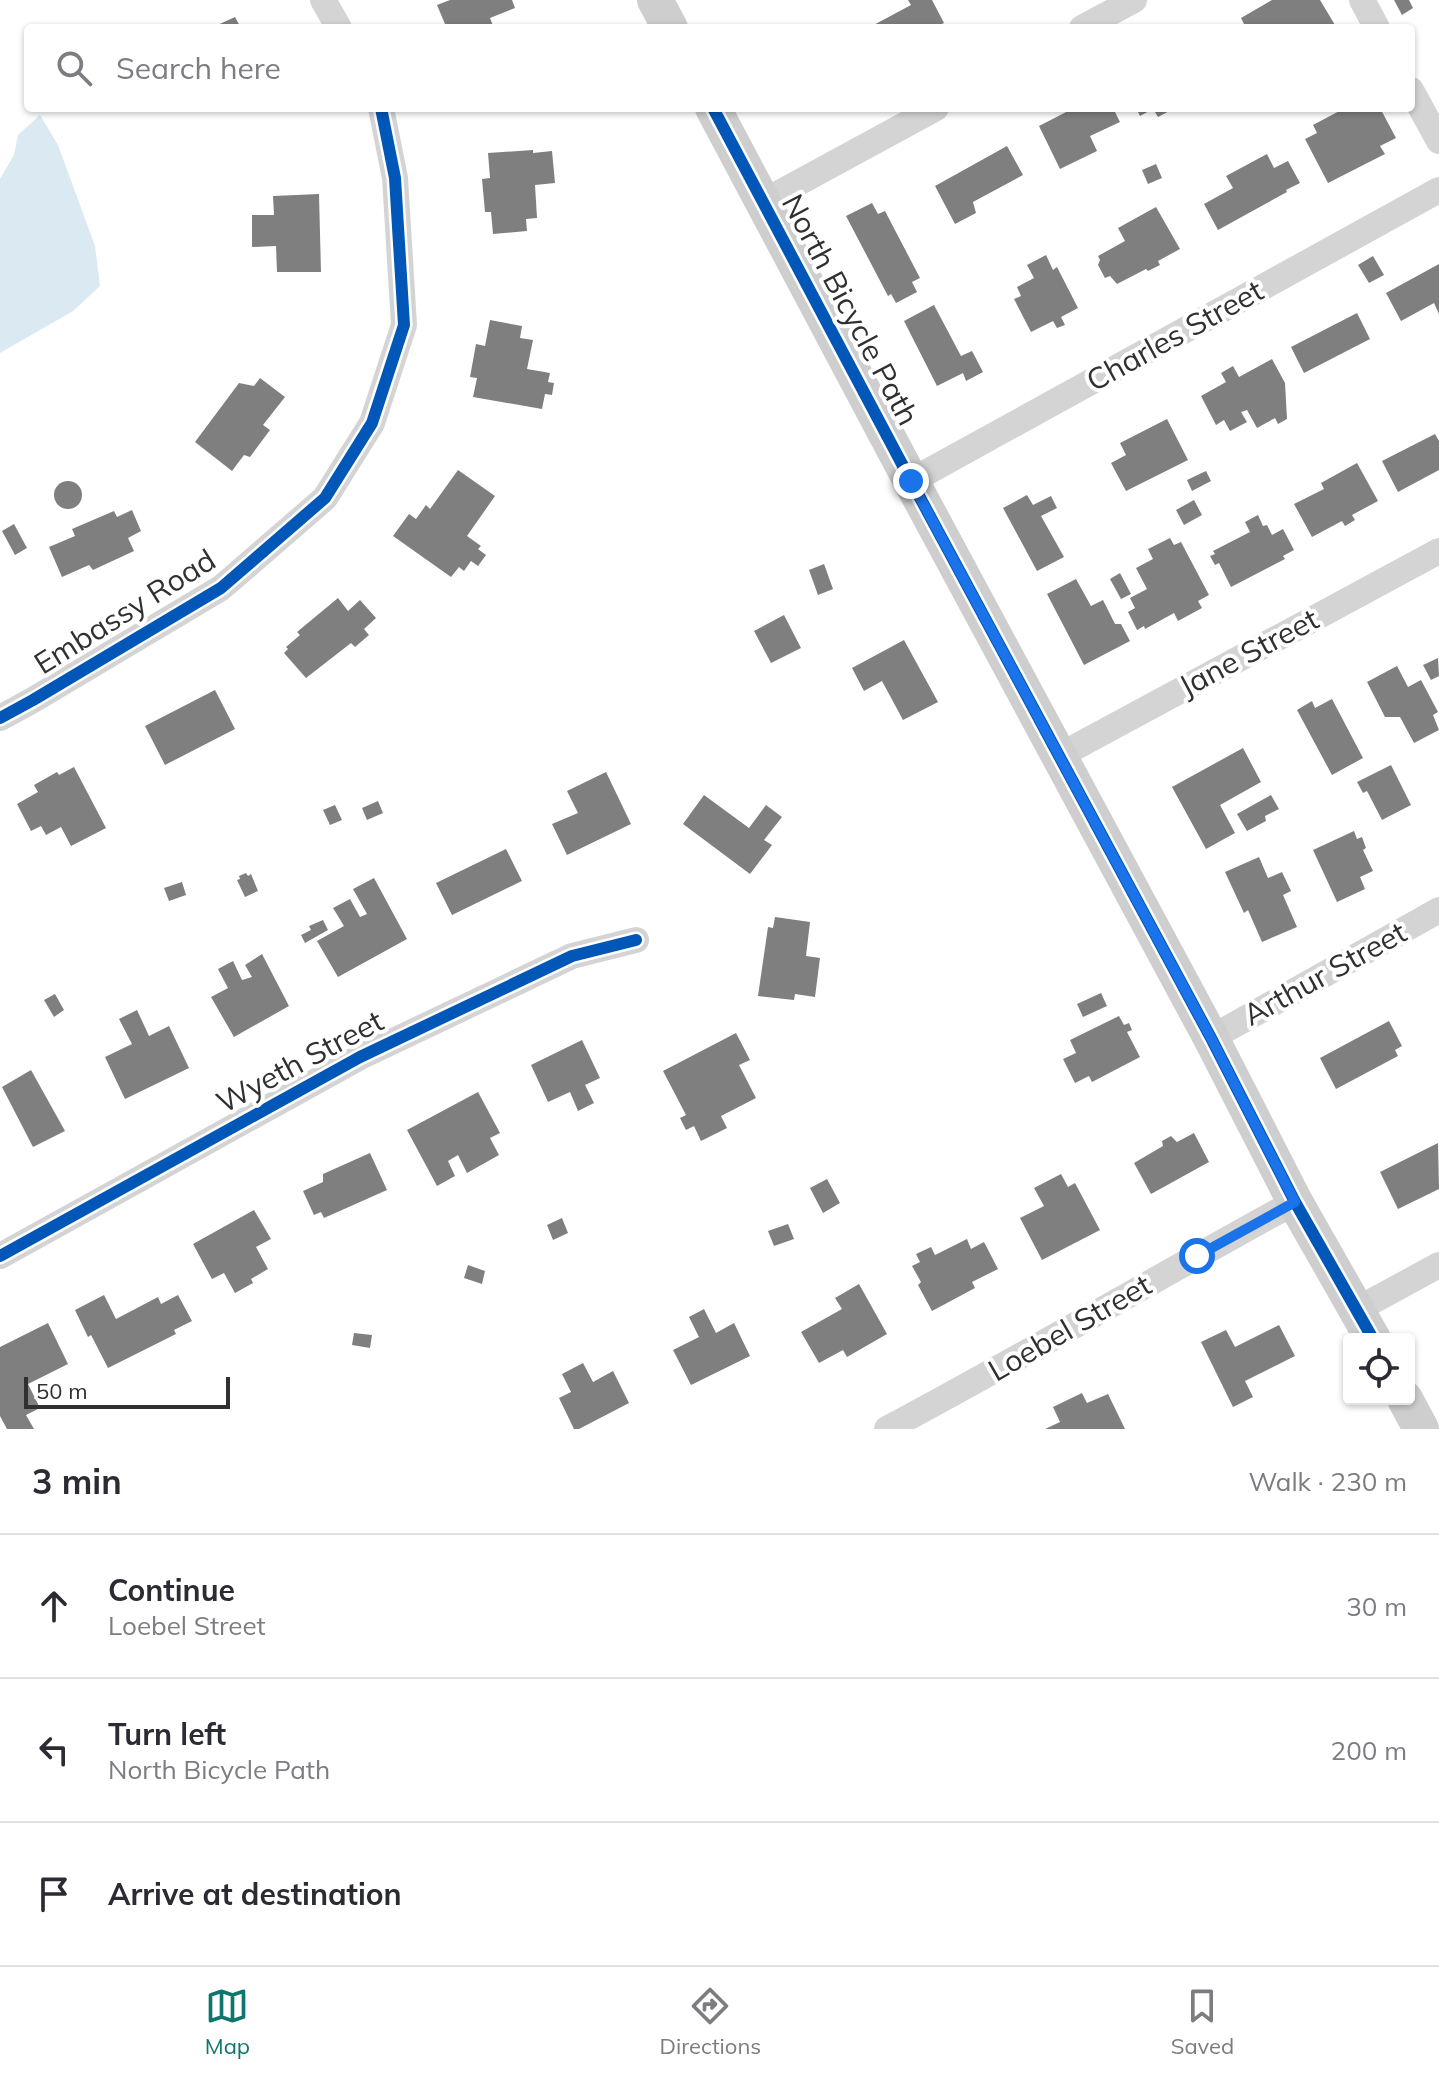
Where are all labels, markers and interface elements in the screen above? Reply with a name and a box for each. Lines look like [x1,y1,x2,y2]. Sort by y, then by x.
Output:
search box [24,24,1415,112]
icon: search [52,46,96,90]
text: Search here [116,49,281,87]
street label: North Bicycle Path [774,187,928,432]
street label: Charles Street [1080,271,1269,399]
route end [893,463,929,499]
street label: Embassy Road [27,540,222,682]
street label: Jane Street [1172,600,1325,705]
street label: Arthur Street [1236,913,1413,1034]
street label: Wyeth Street [210,1001,389,1121]
route start [1179,1238,1215,1274]
street label: Loebel Street [981,1265,1158,1389]
map controls [1343,1333,1415,1405]
button: locate [1343,1333,1415,1405]
scale bar [24,1373,230,1409]
text: 50 m [36,1377,87,1405]
text: 3 min [32,1460,122,1503]
text: Walk · 230 m [1248,1465,1407,1498]
text: Continue [108,1571,235,1609]
icon: ahead [32,1584,76,1628]
text: 30 m [1346,1590,1407,1623]
text: Loebel Street [108,1609,266,1642]
text: Turn left [108,1715,226,1753]
icon: left [32,1728,76,1772]
text: 200 m [1331,1734,1407,1767]
text: North Bicycle Path [108,1753,330,1786]
icon: arrive [32,1872,76,1916]
text: Arrive at destination [108,1875,402,1913]
tab: Map [205,1984,250,2060]
tab: Directions [660,1984,761,2060]
tab: Saved [1171,1984,1234,2060]

